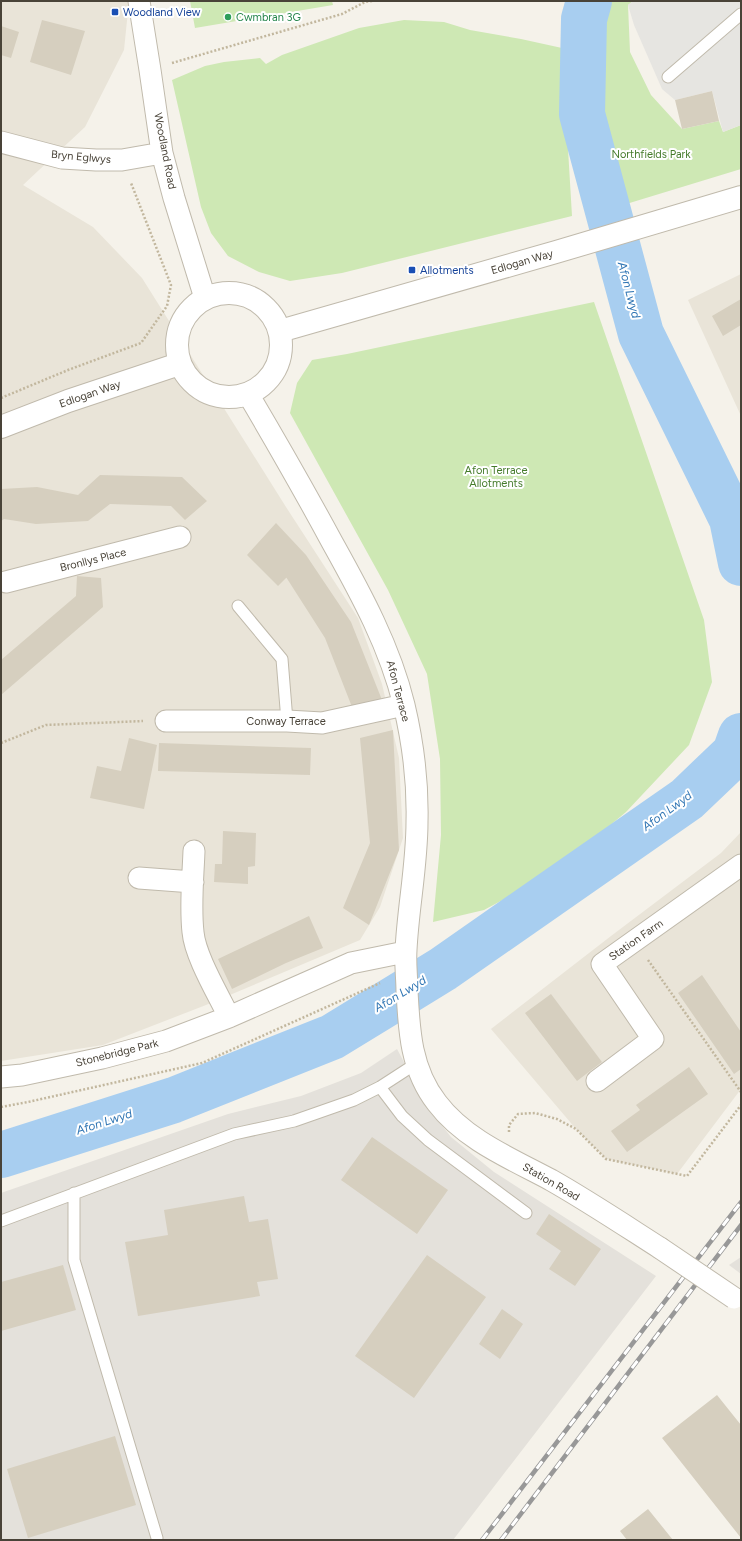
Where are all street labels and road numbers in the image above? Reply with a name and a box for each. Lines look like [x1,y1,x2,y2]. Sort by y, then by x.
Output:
street label: Woodland Road [151,111,179,191]
street label: Bryn Eglwys [51,148,111,166]
street label: Edlogan Way [489,247,555,277]
street label: Edlogan Way [58,377,123,411]
street label: Bronllys Place [59,545,127,575]
street label: Afon Terrace [384,659,412,723]
street label: Conway Terrace [246,715,326,728]
street label: Station Farm [606,917,666,963]
street label: Stonebridge Park [74,1036,160,1070]
street label: Station Road [520,1160,582,1204]

